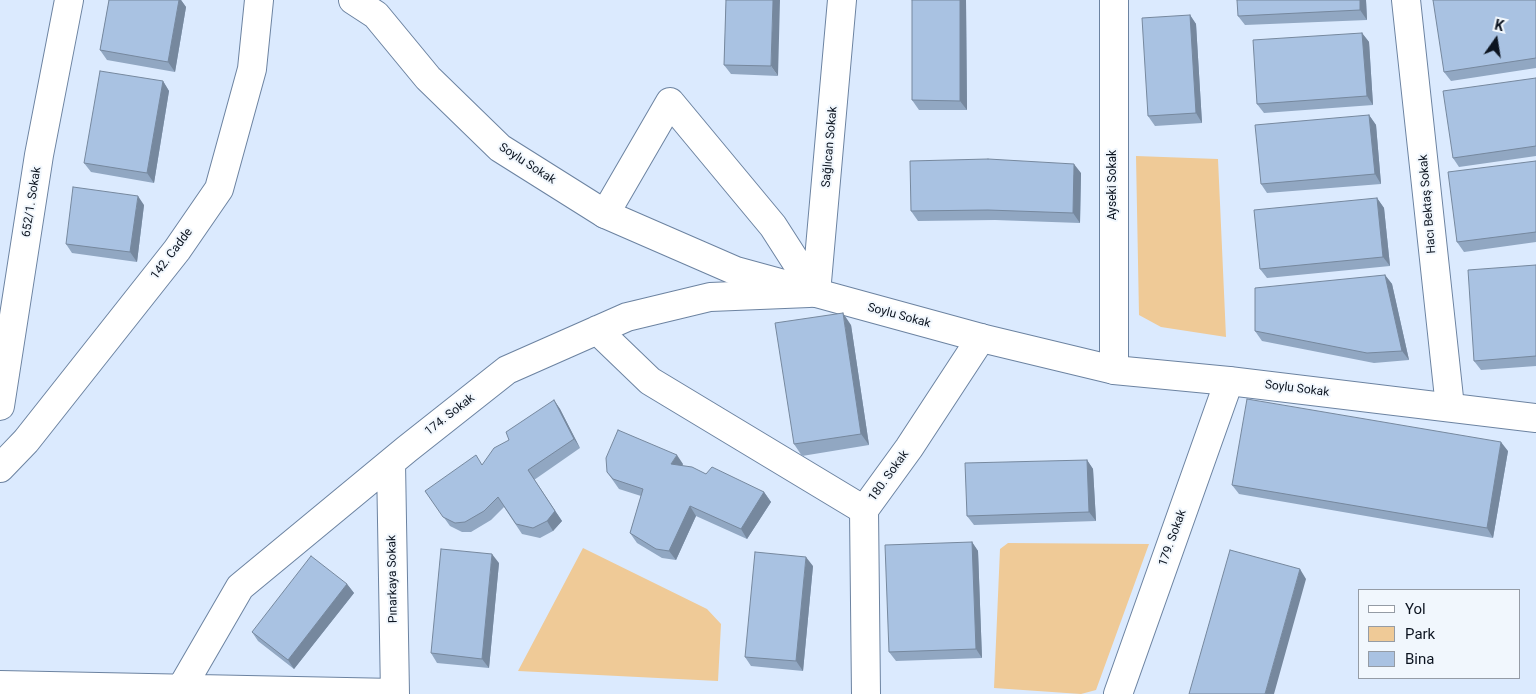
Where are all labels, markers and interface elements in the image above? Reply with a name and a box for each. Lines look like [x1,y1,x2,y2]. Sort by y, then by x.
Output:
north arrow [1471,15,1521,65]
text: K [1493,17,1506,34]
street label: Sağlıcan Sokak [819,106,841,188]
street label: Soylu Sokak [496,140,558,188]
street label: Ayseki Sokak [1106,150,1120,220]
street label: Hacı Bektaş Sokak [1416,154,1440,254]
street label: 652/1. Sokak [19,166,45,238]
street label: 142. Cadde [148,225,196,283]
street label: Soylu Sokak [866,301,932,331]
street label: Soylu Sokak [1264,378,1330,400]
street label: 174. Sokak [422,391,478,439]
street label: 180. Sokak [866,448,912,504]
street label: 179. Sokak [1156,508,1190,568]
street label: Pınarkaya Sokak [385,535,401,623]
legend [1358,589,1521,679]
text: Yol [1405,600,1426,618]
text: Park [1405,625,1435,643]
text: Bina [1405,650,1434,668]

